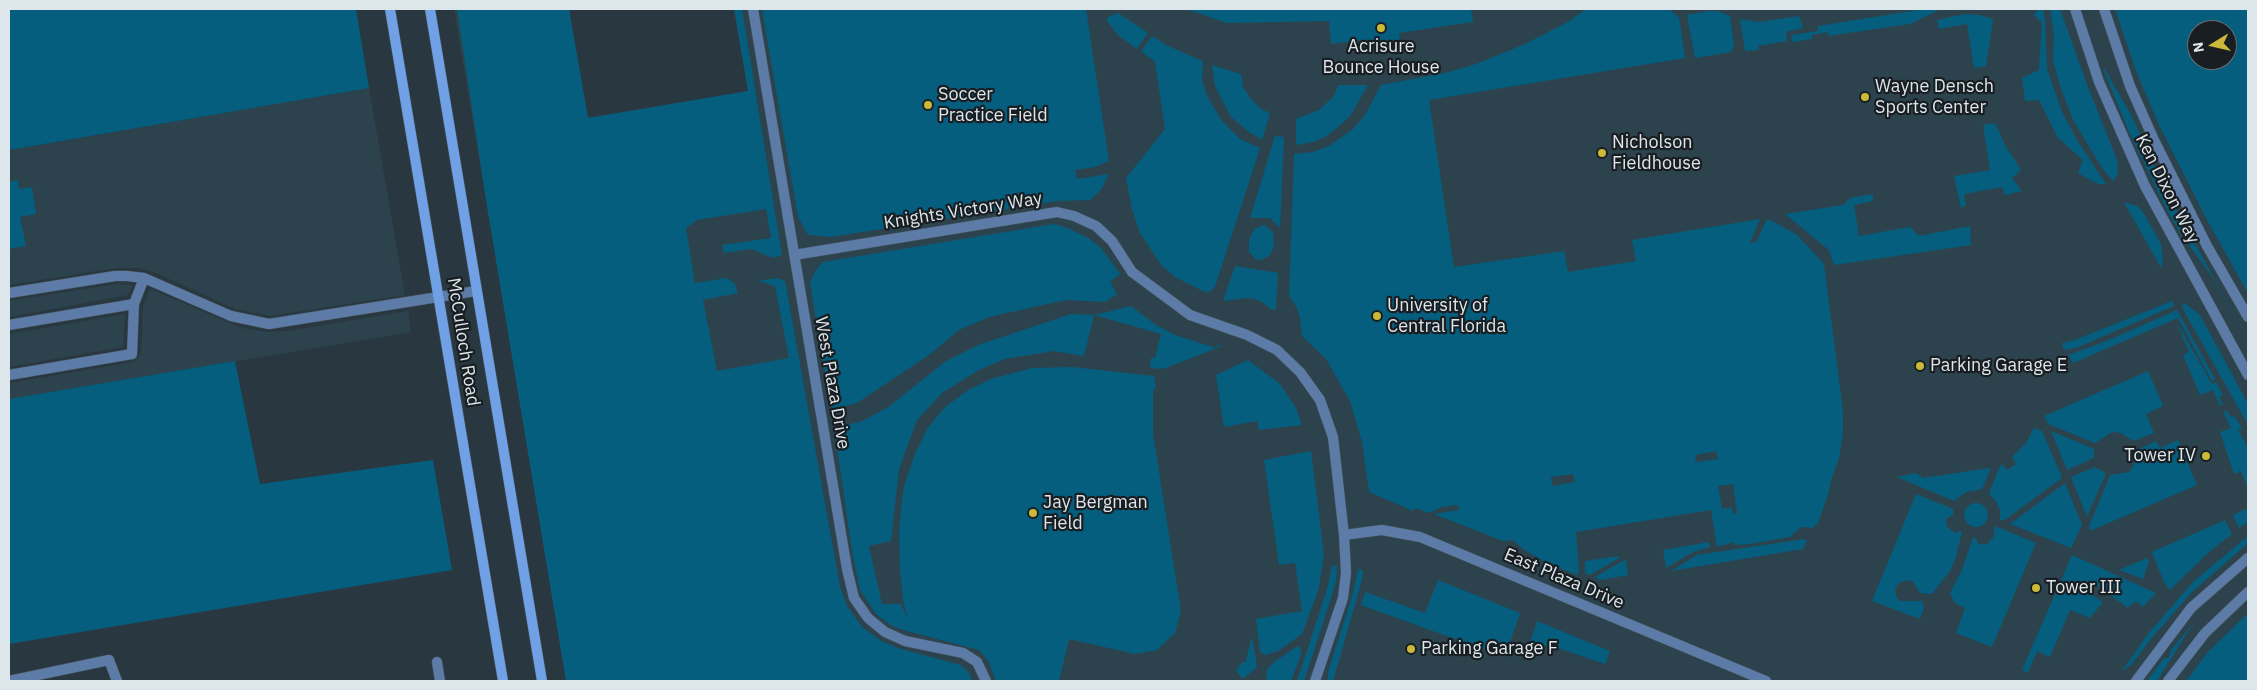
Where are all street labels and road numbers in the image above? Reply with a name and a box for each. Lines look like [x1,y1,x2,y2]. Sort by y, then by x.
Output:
street label: Ken Dixon Way [2130,131,2204,247]
street label: Knights Victory Way [882,188,1044,234]
street label: McCulloch Road [442,276,484,408]
street label: West Plaza Drive [810,315,854,451]
street label: East Plaza Drive [1501,544,1627,614]

